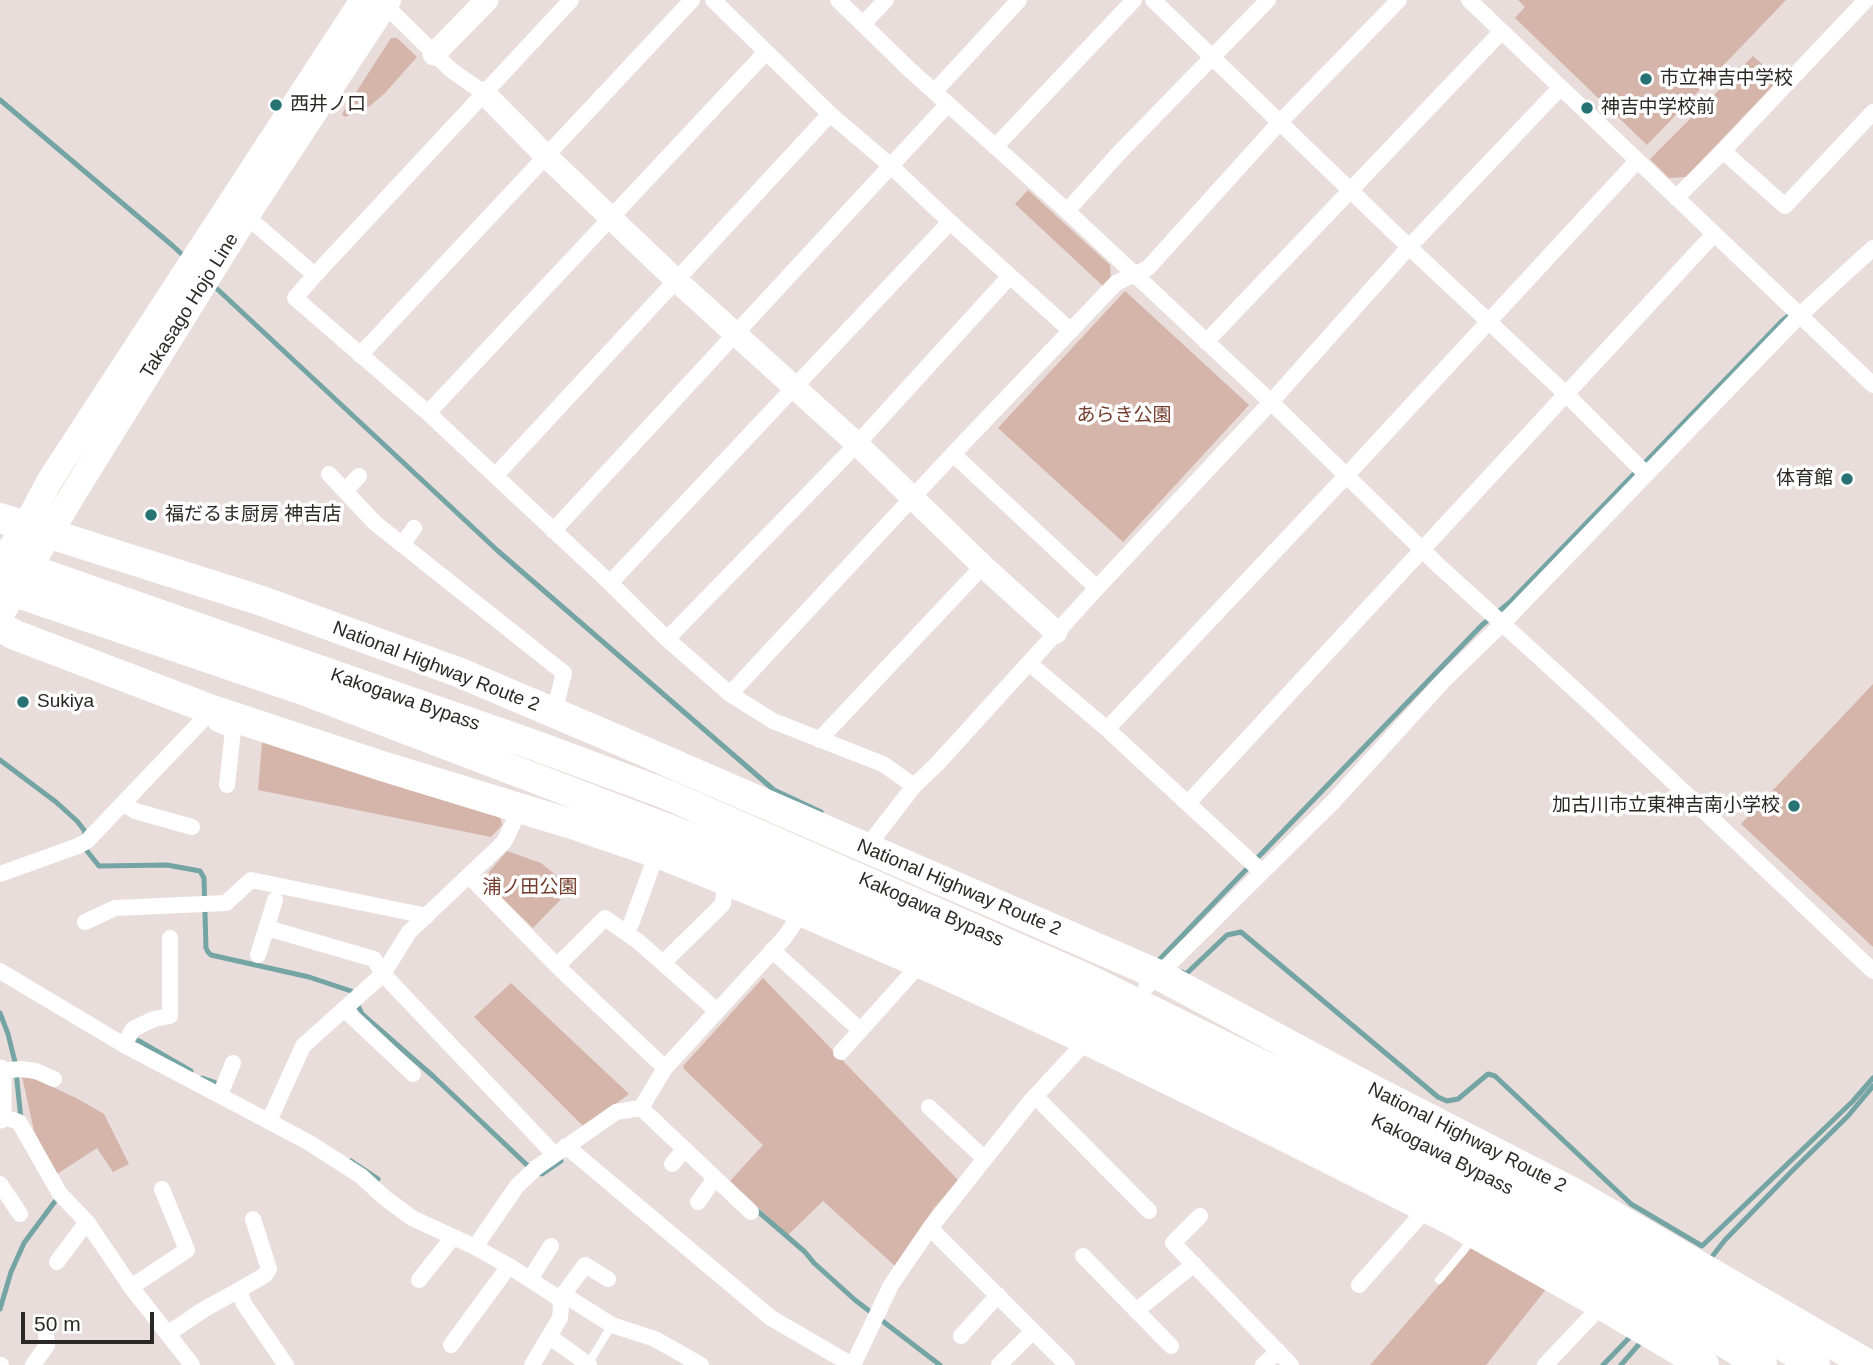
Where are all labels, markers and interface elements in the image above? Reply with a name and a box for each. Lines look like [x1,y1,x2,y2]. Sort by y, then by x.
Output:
place label: 市立神吉中学校 [1660,68,1793,90]
marker: 市立神吉中学校 [1638,71,1654,87]
place label: 西井ノ口 [290,94,366,116]
marker: 西井ノ口 [268,97,284,113]
place label: 神吉中学校前 [1601,97,1715,119]
marker: 神吉中学校前 [1579,100,1595,116]
street label: Takasago Hojo Line [136,229,244,383]
park label: あらき公園 [1077,405,1171,427]
place label: 体育館 [1776,468,1833,490]
marker: 体育館 [1839,471,1855,487]
place label: 福だるま厨房 神吉店 [165,504,341,526]
marker: 福だるま厨房 神吉店 [143,507,159,523]
street label: National Highway Route 2 [329,617,543,717]
street label: Kakogawa Bypass [327,664,483,736]
place label: Sukiya [37,691,94,713]
marker: Sukiya [15,694,31,710]
place label: 加古川市立東神吉南小学校 [1552,795,1780,817]
marker: 加古川市立東神吉南小学校 [1786,798,1802,814]
street label: National Highway Route 2 [853,835,1065,941]
street label: Kakogawa Bypass [855,868,1007,952]
park label: 浦ノ田公園 [483,877,577,899]
street label: National Highway Route 2 [1364,1078,1570,1198]
street label: Kakogawa Bypass [1367,1109,1517,1201]
scale bar [24,1298,158,1342]
text: 50 m [34,1312,81,1335]

